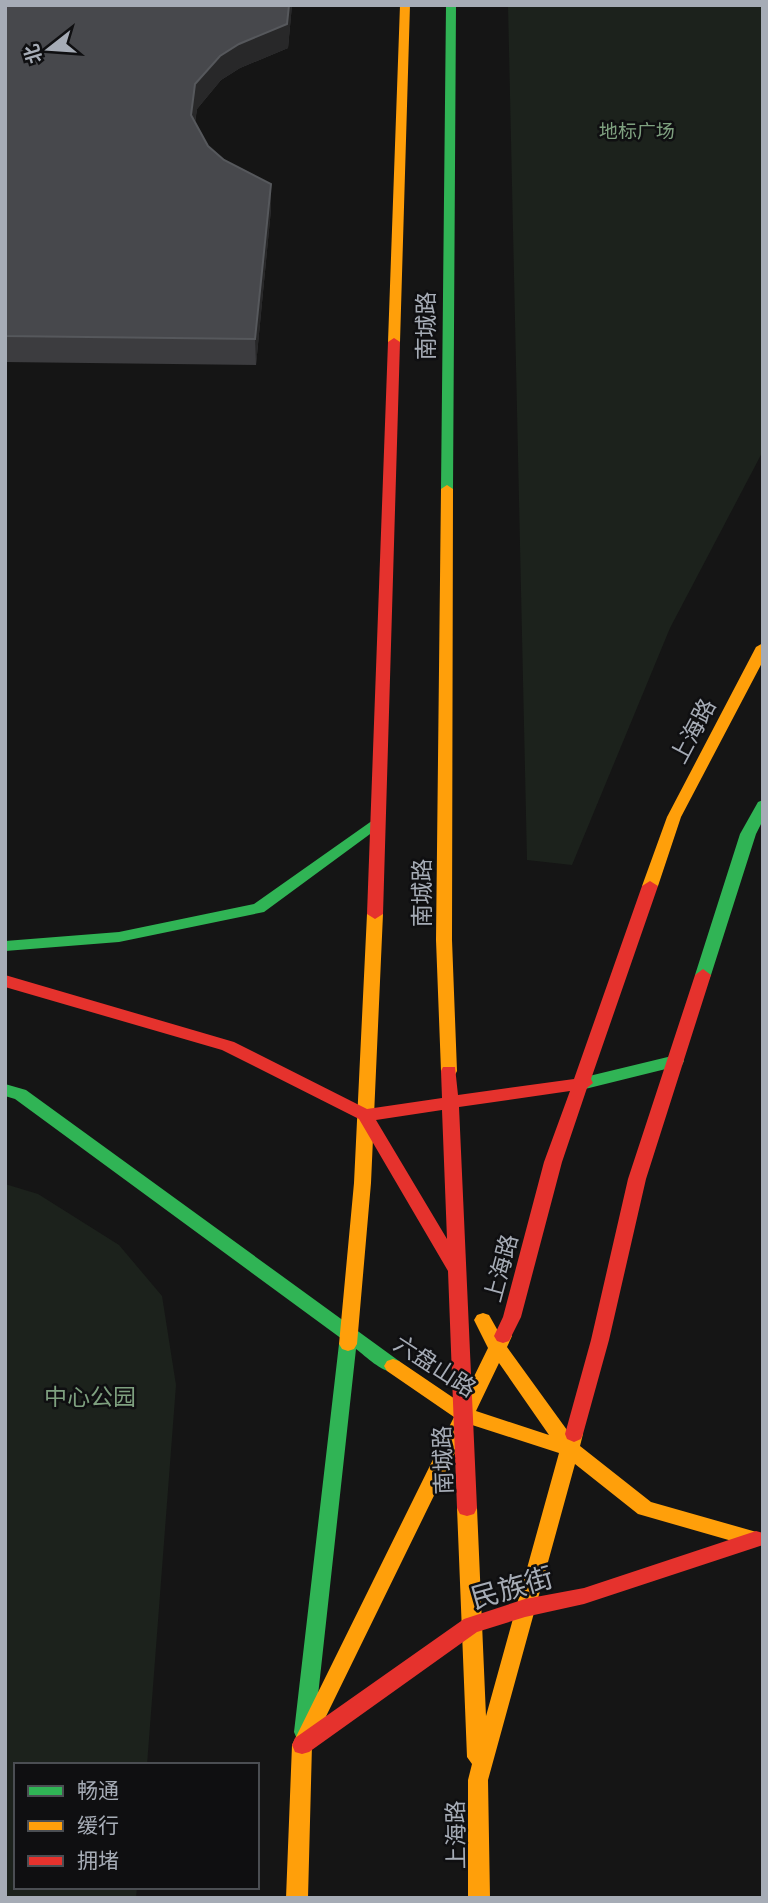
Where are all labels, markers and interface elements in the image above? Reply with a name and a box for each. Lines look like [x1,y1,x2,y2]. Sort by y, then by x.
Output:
north arrow [14,14,84,84]
text: 北 [18,41,49,67]
park label: 地标广场 [599,118,675,145]
street label: 南城路 [410,292,442,361]
street label: 上海路 [663,693,723,769]
street label: 南城路 [406,859,438,928]
street label: 上海路 [477,1231,525,1305]
street label: 六盘山路 [388,1328,482,1404]
park label: 中心公园 [44,1381,136,1413]
street label: 南城路 [426,1425,460,1495]
street label: 民族街 [466,1558,558,1618]
legend [14,1763,259,1889]
text: 畅通 [77,1776,119,1805]
street label: 上海路 [439,1800,473,1870]
text: 缓行 [77,1811,119,1840]
text: 拥堵 [77,1846,119,1875]

